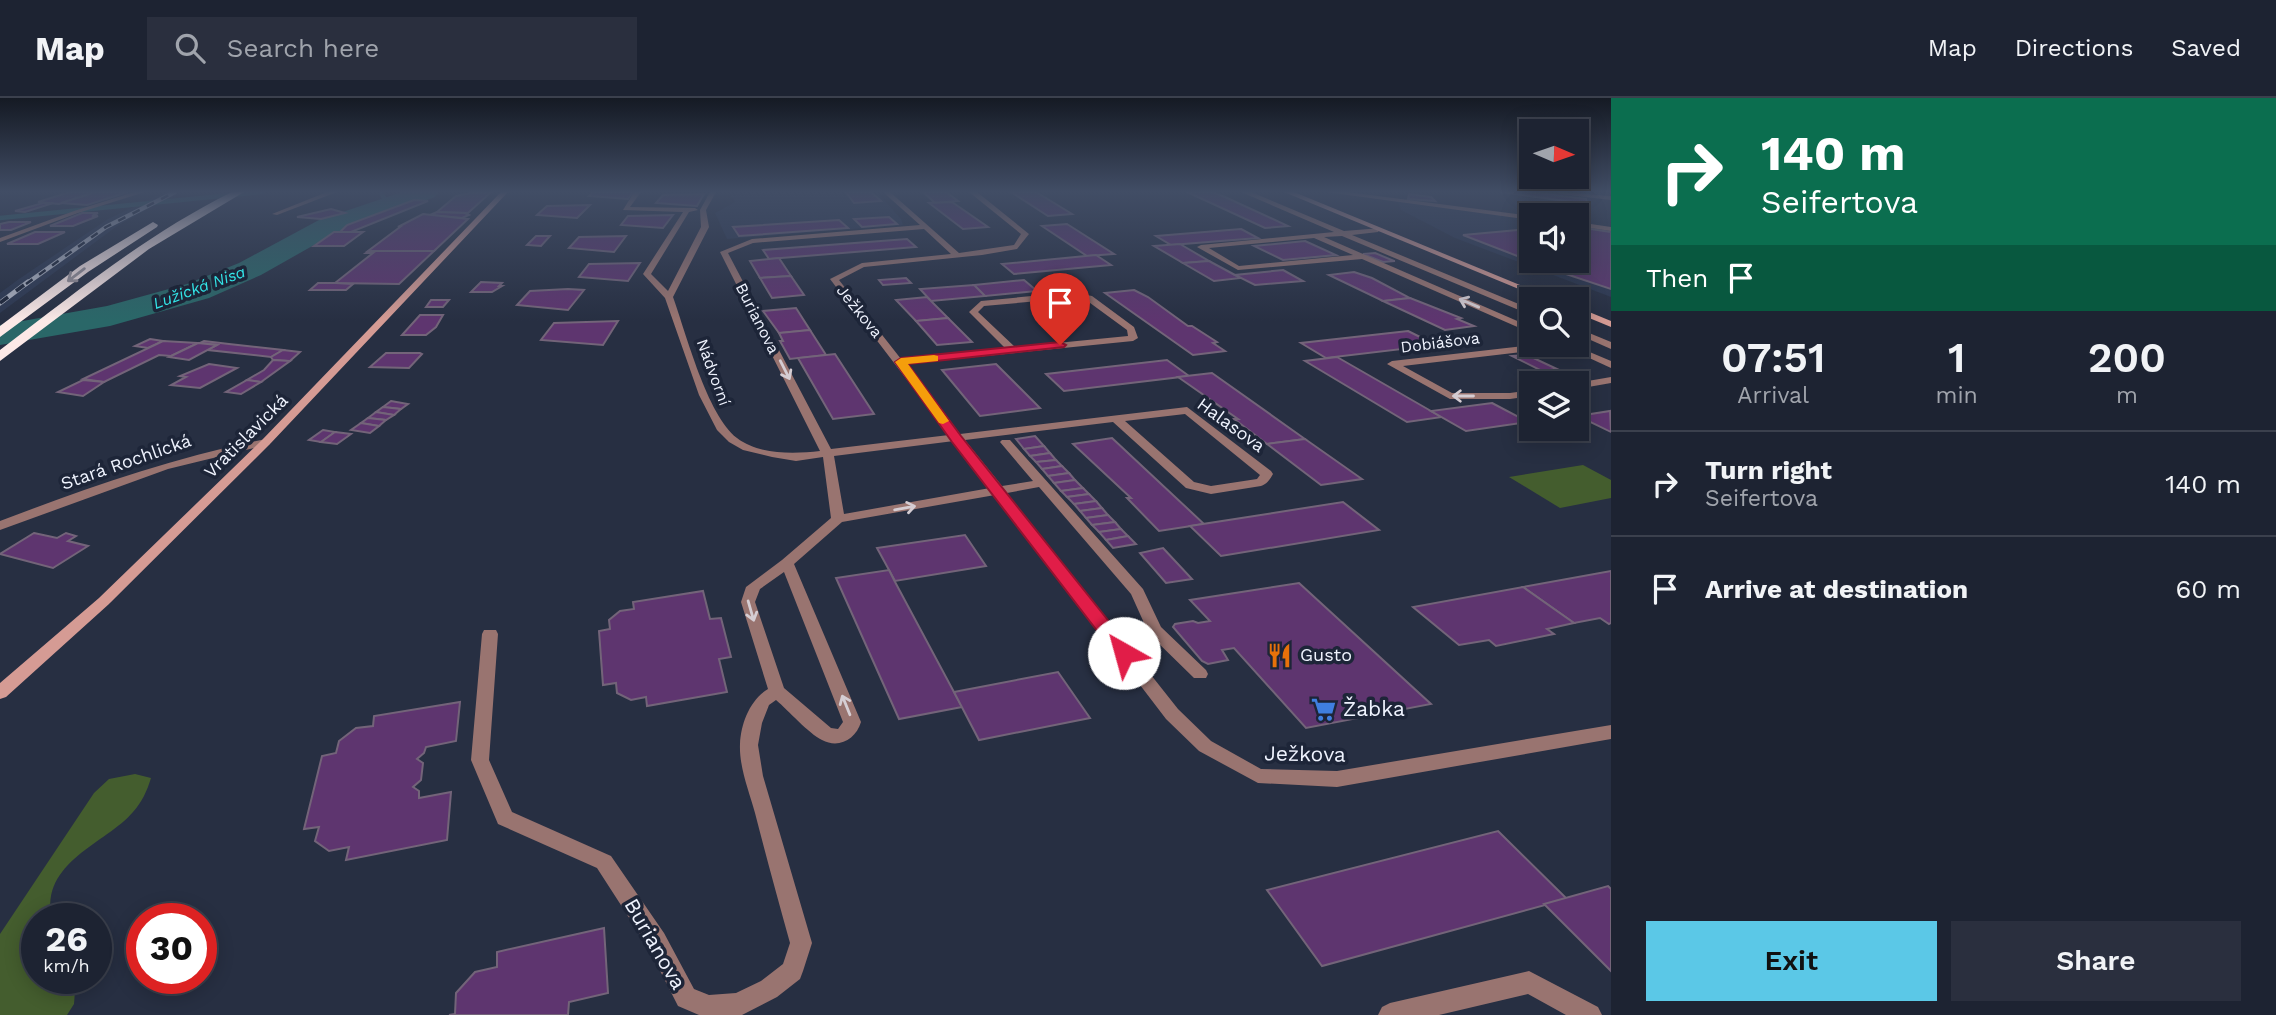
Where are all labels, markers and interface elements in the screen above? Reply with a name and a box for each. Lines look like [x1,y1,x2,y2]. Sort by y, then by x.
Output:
search box [147,17,637,80]
text: Map [35,29,105,68]
icon: search [171,29,209,67]
text: Search here [227,33,379,63]
text: Map [1928,34,1977,62]
text: Directions [2015,34,2133,62]
text: Saved [2171,34,2241,62]
north arrow [1519,119,1589,189]
map controls [1519,119,1589,441]
text: 140 m [1761,124,1905,182]
icon: right [1646,126,1737,217]
text: Seifertova [1761,183,1918,221]
button: sound [1519,203,1589,273]
icon: arrive [1722,259,1760,297]
water label: Lužická Nisa [150,262,248,313]
text: Then [1646,263,1708,293]
one-way arrow [67,268,86,283]
pin [1030,273,1090,345]
street label: Burianova [732,280,783,357]
street label: Ježkova [833,281,887,341]
icon: arrive [1041,284,1079,322]
button: search [1519,287,1589,357]
one-way arrow [1458,296,1480,309]
street label: Dobiášova [1399,328,1481,357]
text: 07:51 [1721,333,1826,382]
text: 1 [1948,333,1965,382]
text: 200 [2088,333,2166,382]
street label: Nádvorní [693,336,734,408]
one-way arrow [779,359,793,380]
button: layers [1519,371,1589,441]
text: Arrival [1737,382,1809,409]
text: min [1936,382,1978,409]
text: m [2116,382,2138,409]
street label: Vratislavická [199,389,292,482]
one-way arrow [1452,389,1475,403]
street label: Halasova [1193,393,1269,456]
street label: Stará Rochlická [58,429,194,494]
text: Turn right [1705,455,1832,485]
icon: right [1646,465,1684,503]
text: 140 m [2165,469,2241,499]
text: Seifertova [1705,485,1818,512]
one-way arrow [893,501,916,514]
icon: arrive [1646,570,1684,608]
text: Arrive at destination [1705,574,1968,604]
text: 60 m [2175,574,2241,604]
one-way arrow [746,600,759,622]
position arrow [1087,616,1161,690]
restaurant icon: Gusto [1266,641,1294,669]
place label: Gusto [1300,644,1352,665]
one-way arrow [838,695,851,717]
supermarket icon: Žabka [1309,695,1337,723]
place label: Žabka [1343,696,1405,721]
street label: Ježkova [1264,740,1346,767]
street label: Burianova [619,894,692,994]
speed limit sign: 30 [126,903,217,994]
text: 26 [45,918,88,960]
button: Exit [1646,921,1937,1001]
button: Share [1951,921,2241,1001]
text: km/h [43,955,90,976]

